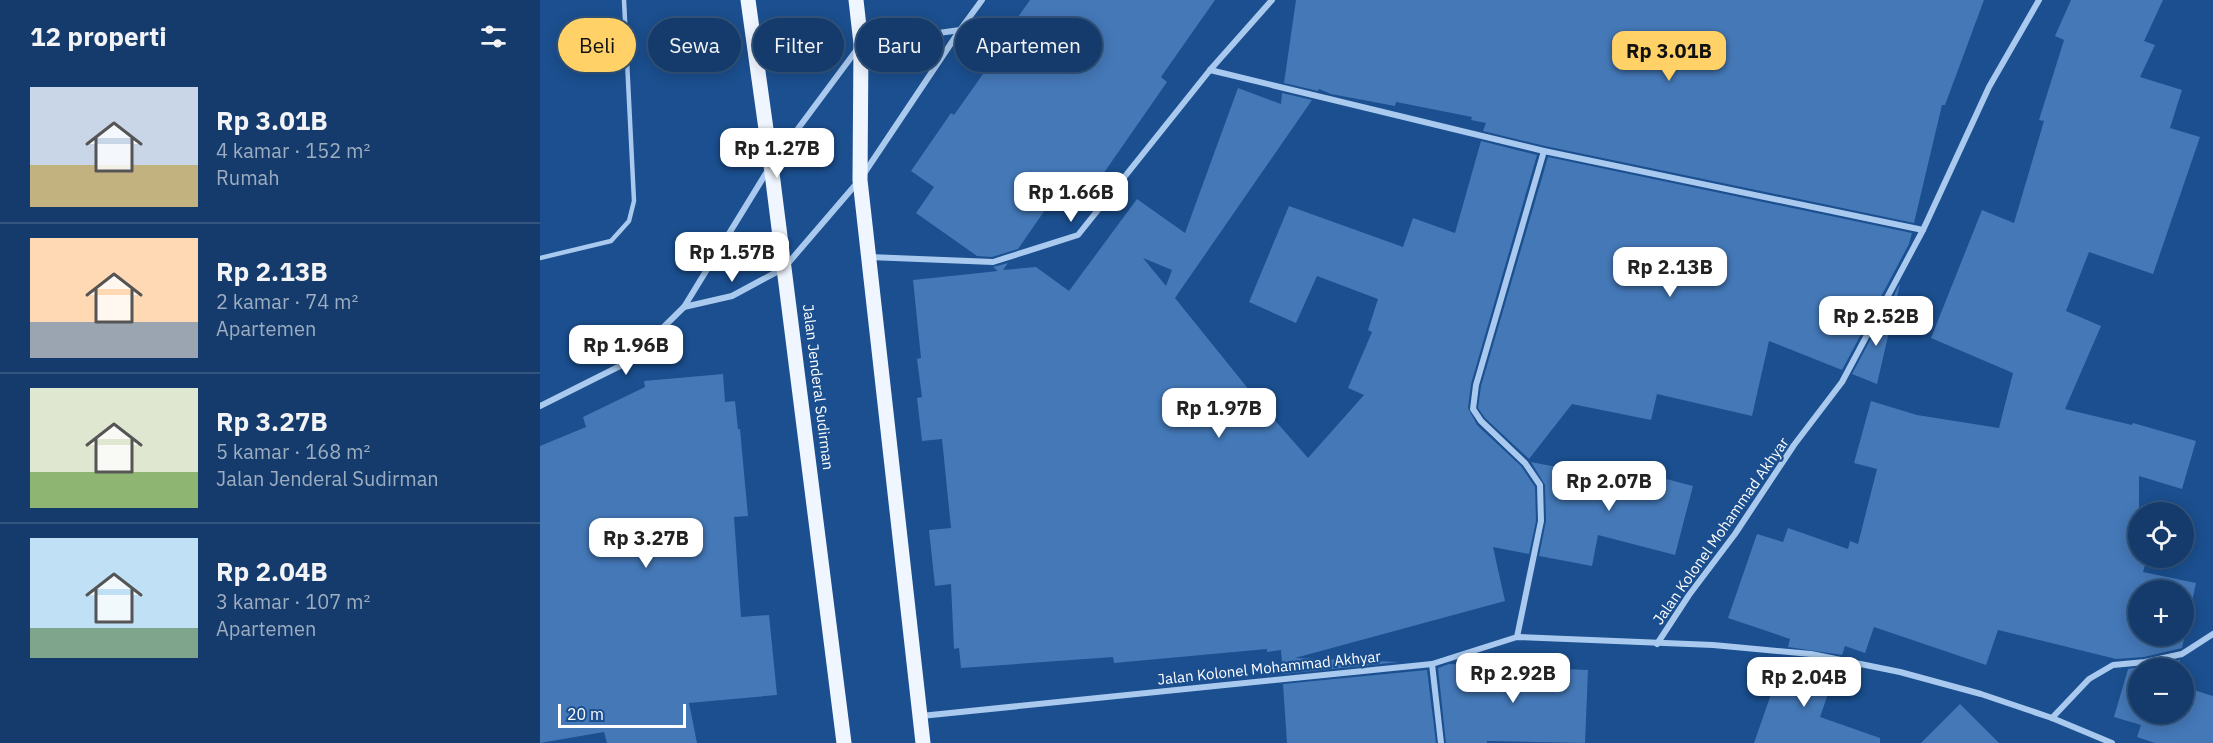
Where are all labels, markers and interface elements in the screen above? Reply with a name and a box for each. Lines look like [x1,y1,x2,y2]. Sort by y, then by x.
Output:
chip: Beli [558,18,636,72]
chip: Sewa [648,18,741,72]
chip: Filter [753,18,844,72]
chip: Baru [856,18,943,72]
chip: Apartemen [955,18,1102,72]
text: 12 properti [30,19,167,53]
icon: filters [477,20,510,53]
pin: Rp 3.01B [1607,31,1731,82]
text: Rp 3.01B [1626,37,1712,64]
text: Rp 3.01B [216,103,328,137]
icon: home [78,111,150,183]
pin: Rp 1.27B [715,128,839,179]
text: Rp 1.27B [734,134,820,161]
text: 4 kamar · 152 m² [216,137,370,164]
text: Rumah [216,164,280,191]
pin: Rp 1.66B [1009,172,1133,223]
text: Rp 1.66B [1028,178,1114,205]
pin: Rp 1.57B [670,232,794,283]
text: Rp 1.57B [689,238,775,265]
pin: Rp 2.13B [1608,247,1732,298]
text: Rp 2.13B [1627,253,1713,280]
text: Rp 2.13B [216,254,328,288]
icon: home [78,262,150,334]
text: 2 kamar · 74 m² [216,288,358,315]
pin: Rp 2.52B [1814,296,1938,347]
text: Rp 2.52B [1833,302,1919,329]
street label: Jalan Jenderal Sudirman [799,303,838,471]
text: Apartemen [216,315,316,342]
pin: Rp 1.96B [564,325,688,376]
text: Rp 1.96B [583,331,669,358]
pin: Rp 1.97B [1157,388,1281,439]
text: Rp 1.97B [1176,394,1262,421]
text: Rp 3.27B [216,404,328,438]
icon: home [78,412,150,484]
street label: Jalan Kolonel Mohammad Akhyar [1648,433,1793,628]
text: 5 kamar · 168 m² [216,438,370,465]
pin: Rp 2.07B [1547,461,1671,512]
text: Jalan Jenderal Sudirman [216,465,439,492]
text: Rp 2.07B [1566,467,1652,494]
map controls [2128,502,2194,724]
button: locate [2128,502,2194,568]
pin: Rp 3.27B [584,518,708,569]
text: Rp 3.27B [603,524,689,551]
text: Rp 2.04B [216,554,328,588]
icon: home [78,562,150,634]
button: + [2128,580,2194,646]
text: 3 kamar · 107 m² [216,588,370,615]
text: Apartemen [216,615,316,642]
street label: Jalan Kolonel Mohammad Akhyar [1156,646,1382,689]
pin: Rp 2.92B [1451,653,1575,704]
pin: Rp 2.04B [1742,657,1866,708]
button: − [2128,658,2194,724]
text: Rp 2.92B [1470,659,1556,686]
text: Rp 2.04B [1761,663,1847,690]
scale bar [558,701,686,728]
text: 20 m [567,704,604,724]

